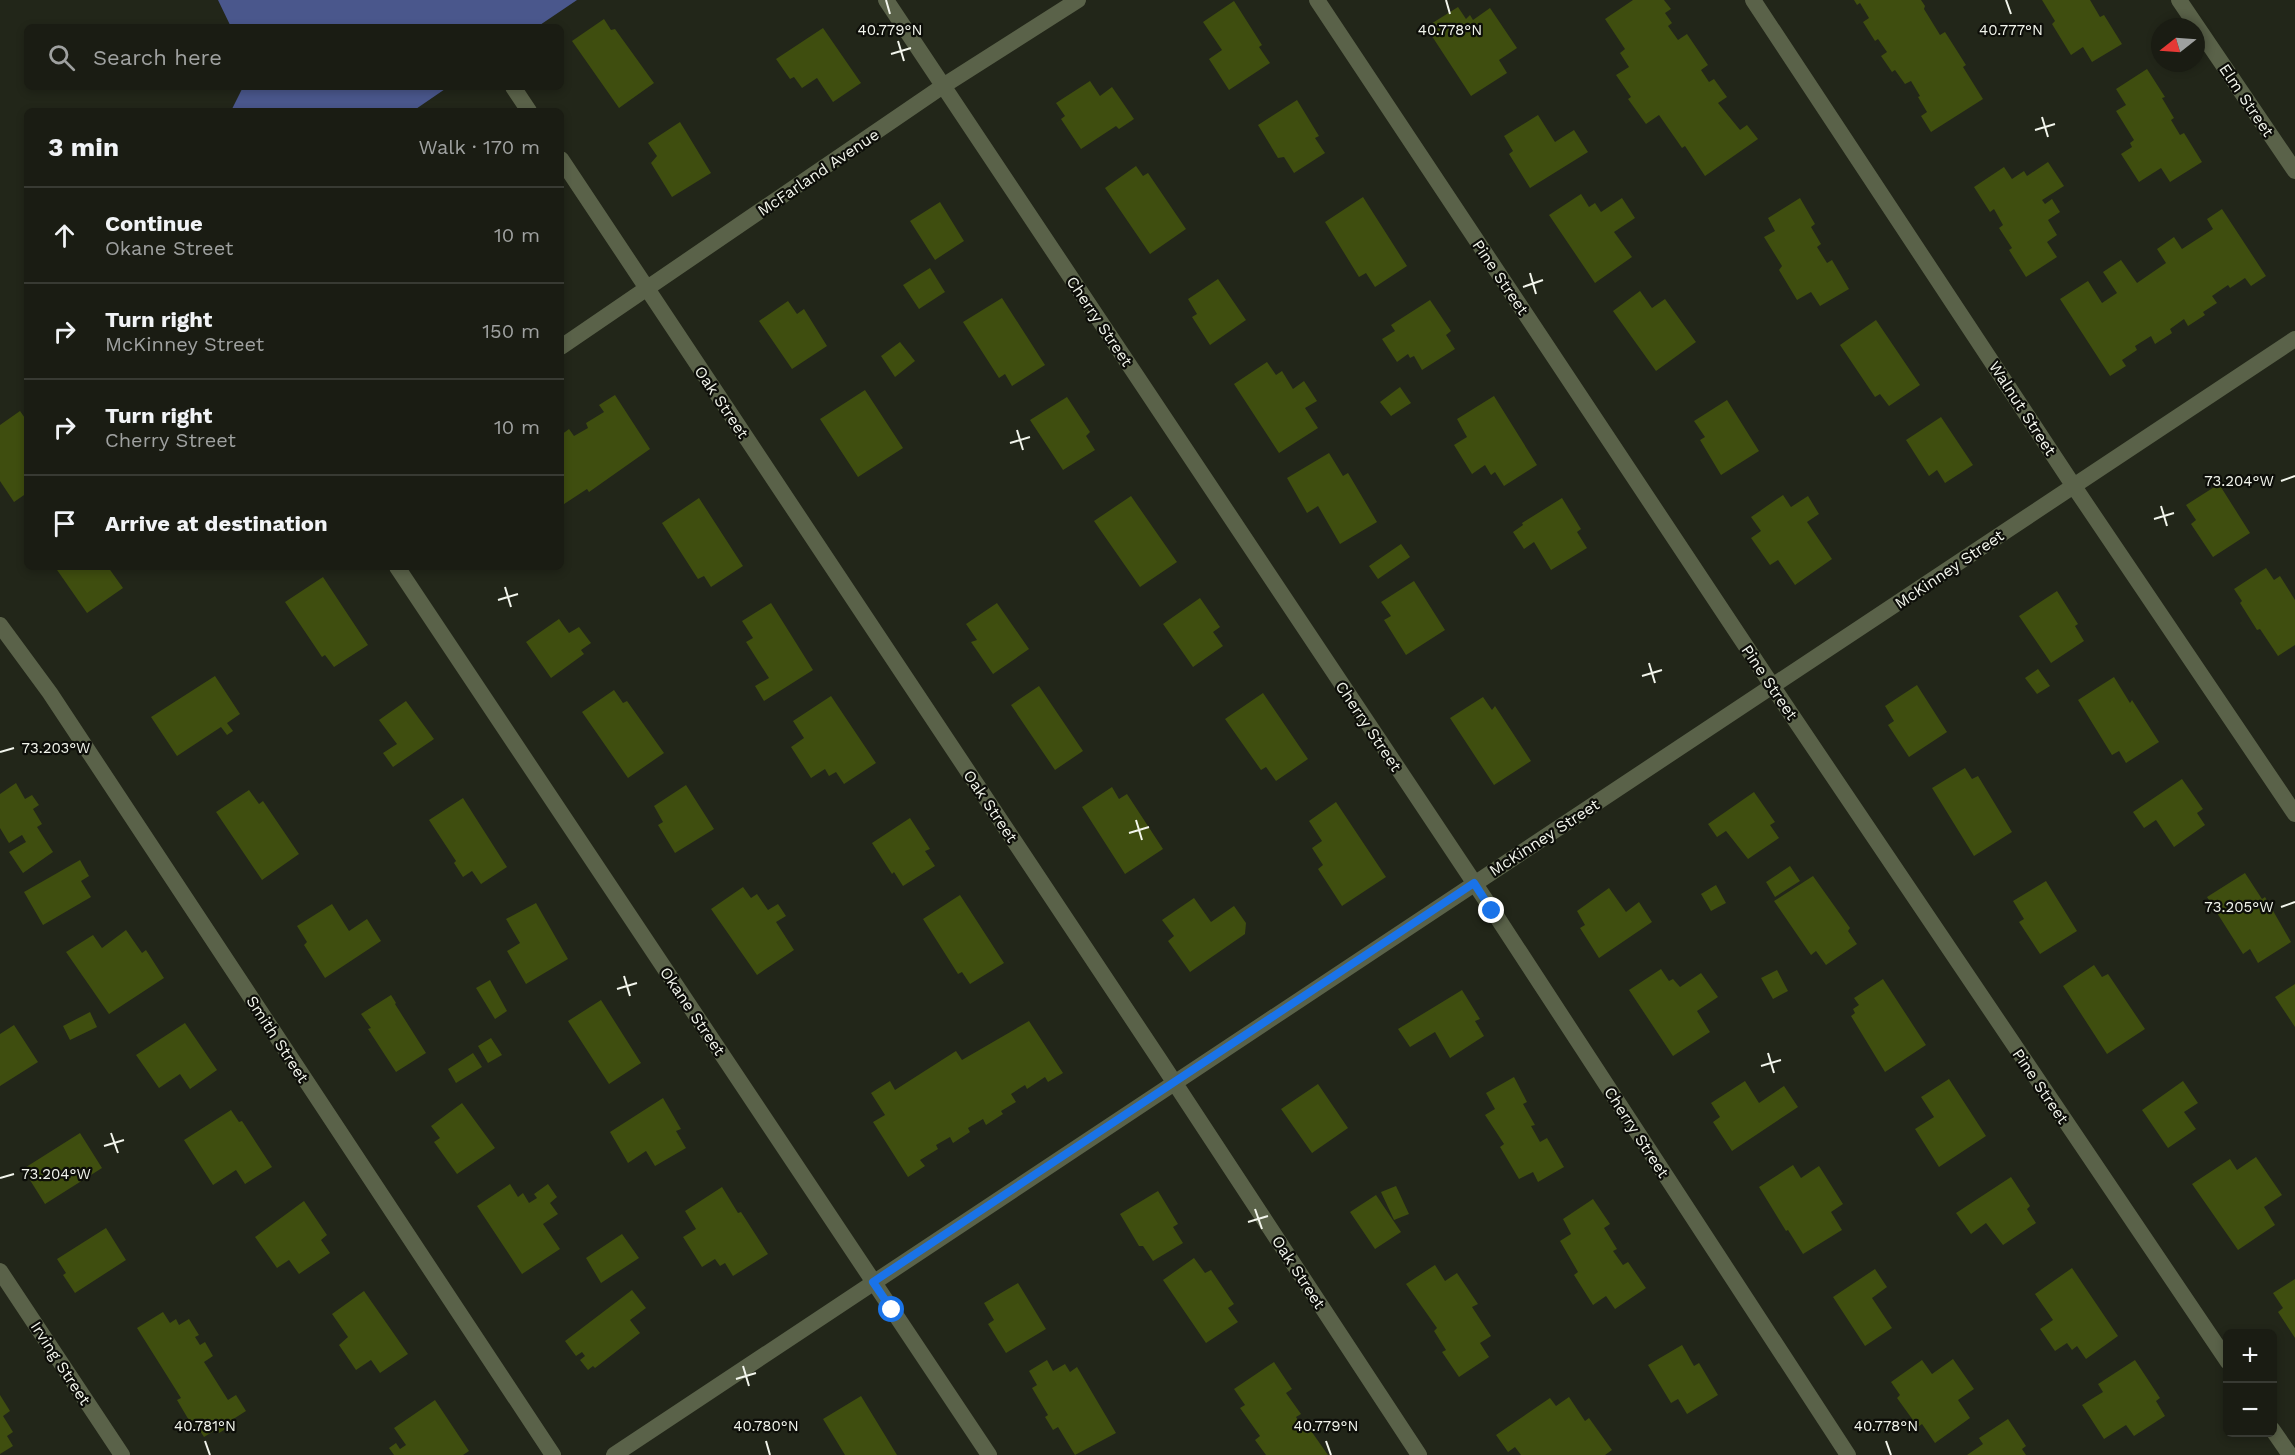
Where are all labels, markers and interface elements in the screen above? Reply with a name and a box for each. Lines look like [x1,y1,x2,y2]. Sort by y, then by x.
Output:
north arrow [2151,18,2205,72]
text: 40.779°N [858,21,922,39]
text: 40.778°N [1418,21,1482,39]
text: 40.777°N [1979,21,2043,39]
search box [24,24,564,90]
icon: search [45,41,78,74]
text: Search here [93,45,222,70]
street label: Elm Street [2215,60,2278,141]
street label: McFarland Avenue [754,125,883,220]
text: 3 min [48,132,119,162]
text: Walk · 170 m [419,135,540,159]
text: Continue [105,211,203,236]
icon: ahead [48,219,81,252]
text: 10 m [494,223,540,247]
text: Okane Street [105,236,233,260]
street label: Pine Street [1468,236,1533,319]
street label: Cherry Street [1062,273,1137,370]
text: Turn right [105,307,212,332]
icon: right [48,315,81,348]
text: 150 m [482,319,540,343]
text: McKinney Street [105,332,264,356]
street label: Walnut Street [1985,357,2060,459]
street label: Oak Street [690,362,753,442]
text: Turn right [105,403,212,428]
icon: right [48,411,81,444]
text: 10 m [494,415,540,439]
text: Cherry Street [105,428,236,452]
text: 73.204°W [2204,472,2274,490]
icon: arrive [48,507,81,540]
text: Arrive at destination [105,511,328,536]
street label: McKinney Street [1891,526,2008,613]
street label: Pine Street [1737,641,1802,724]
street label: Cherry Street [1331,678,1406,775]
text: 73.203°W [22,739,91,757]
street label: Oak Street [959,766,1022,846]
street label: McKinney Street [1486,795,1603,880]
route end [1478,897,1504,923]
text: 73.205°W [2204,898,2274,916]
street label: Okane Street [656,963,729,1059]
street label: Smith Street [242,992,313,1087]
street label: Pine Street [2008,1045,2073,1128]
street label: Cherry Street [1600,1083,1673,1182]
text: 73.204°W [21,1165,91,1183]
street label: Oak Street [1268,1232,1329,1313]
route start [878,1296,904,1322]
street label: Irving Street [27,1318,95,1409]
map controls [2223,1329,2277,1437]
button: + [2223,1329,2277,1383]
button: − [2223,1383,2277,1437]
text: 40.781°N [174,1417,236,1435]
text: 40.780°N [733,1417,799,1435]
text: 40.779°N [1294,1417,1358,1435]
text: 40.778°N [1854,1417,1918,1435]

